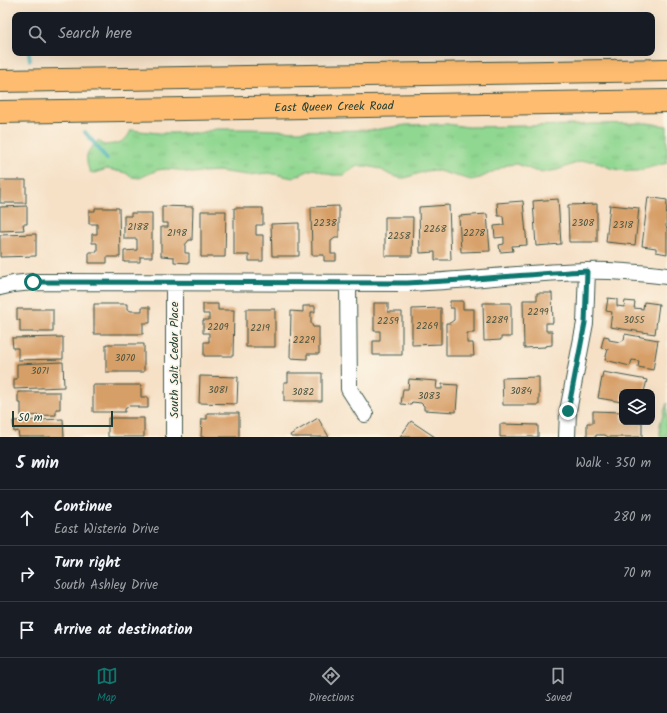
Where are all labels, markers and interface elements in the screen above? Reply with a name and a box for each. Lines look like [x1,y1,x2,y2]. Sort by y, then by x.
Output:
search box [12,12,655,56]
text: Search here [58,22,132,46]
icon: search [26,23,48,45]
street label: East Queen Creek Road [274,96,395,117]
house number: 2238 [313,215,338,231]
house number: 2308 [572,215,595,231]
house number: 2318 [613,217,634,233]
house number: 2188 [128,219,149,235]
house number: 2268 [423,221,448,237]
house number: 2198 [167,225,188,241]
house number: 2278 [463,225,486,241]
house number: 2258 [387,228,411,244]
route start [24,273,42,291]
street label: South Salt Cedar Place [165,301,184,418]
house number: 2299 [527,304,549,320]
house number: 2289 [486,312,508,328]
house number: 3055 [623,312,645,328]
house number: 2259 [377,313,399,329]
house number: 2269 [416,318,438,334]
house number: 2209 [207,319,229,335]
house number: 2219 [250,320,270,336]
house number: 2229 [293,332,315,348]
house number: 3070 [115,350,135,366]
house number: 3071 [31,363,49,379]
house number: 3081 [208,382,228,398]
house number: 3084 [510,383,533,399]
house number: 3082 [292,384,314,400]
house number: 3083 [418,388,441,404]
map controls [619,389,655,425]
button: layers [619,389,655,425]
route end [559,402,577,420]
scale bar [12,409,113,428]
text: 50 m [18,409,43,427]
text: 5 min [16,450,59,477]
text: Walk · 350 m [575,453,651,474]
text: Continue [54,495,112,519]
icon: ahead [16,507,38,529]
text: 280 m [614,507,651,528]
text: East Wisteria Drive [54,519,159,540]
text: Turn right [54,551,121,575]
icon: right [16,563,38,585]
text: 70 m [623,563,651,584]
text: South Ashley Drive [54,575,158,596]
text: Arrive at destination [54,618,193,642]
icon: arrive [16,619,38,641]
tab: Map [96,665,118,707]
tab: Directions [309,665,354,707]
tab: Saved [545,665,571,707]

